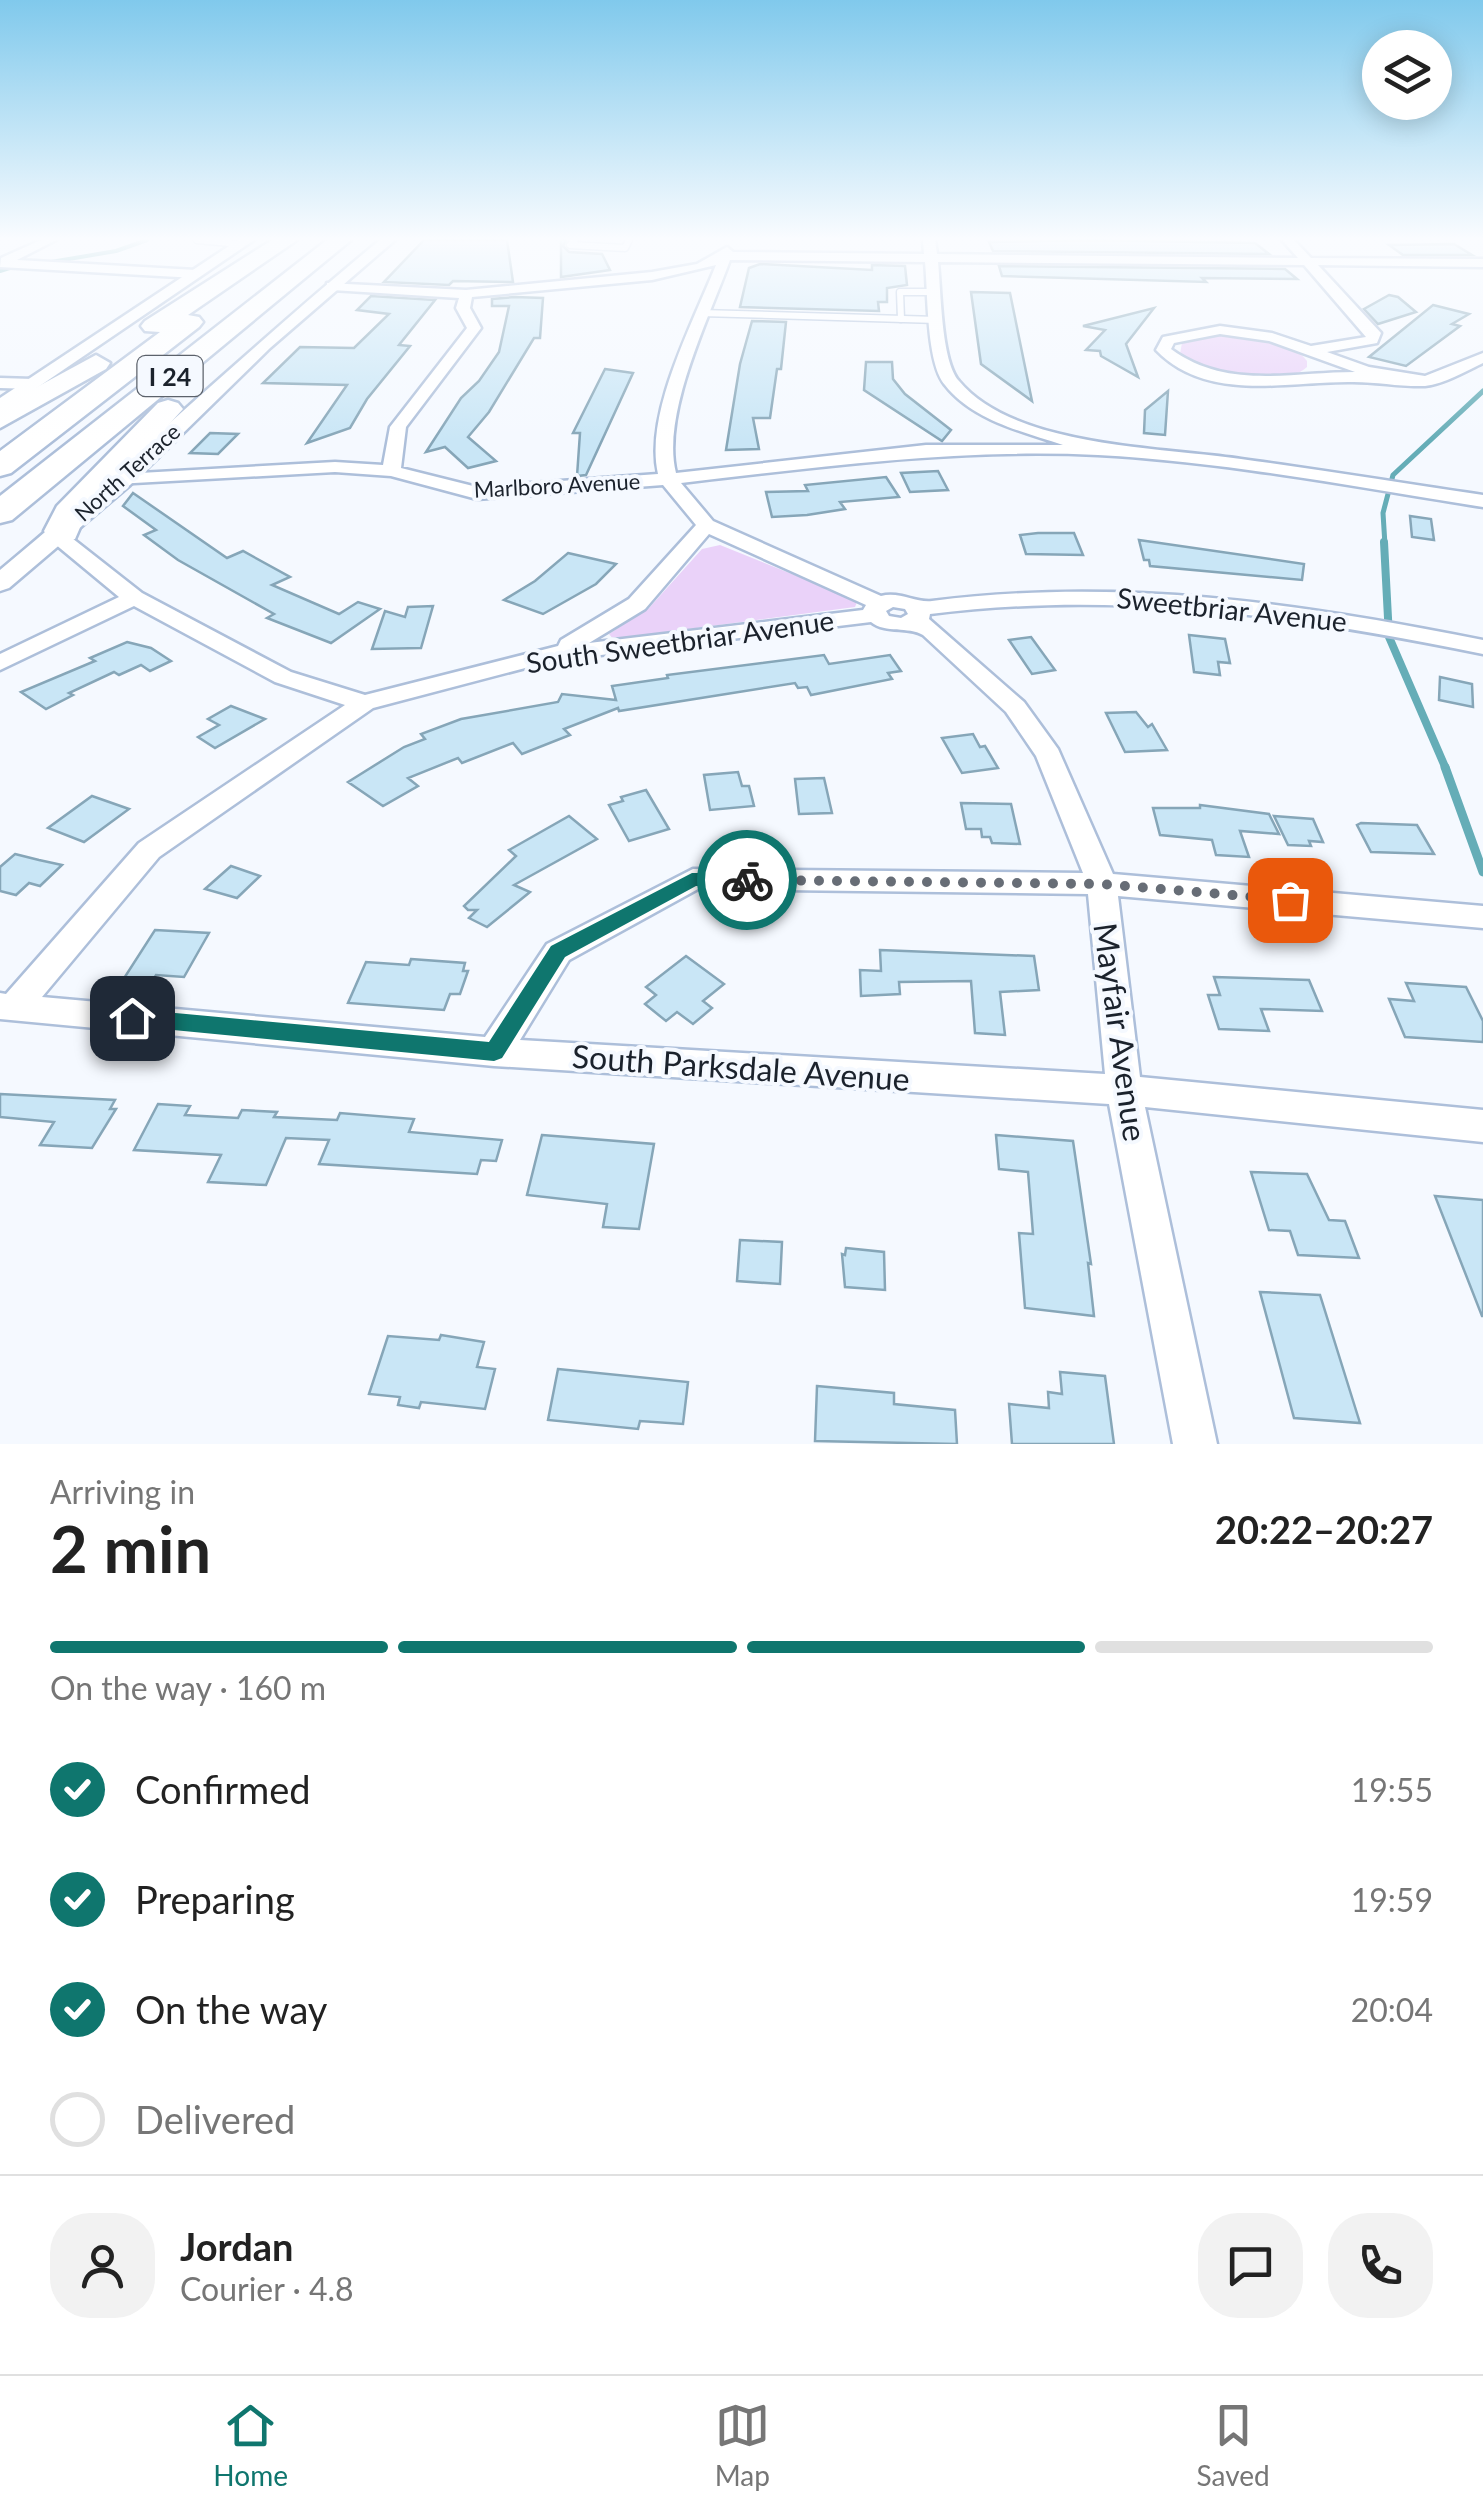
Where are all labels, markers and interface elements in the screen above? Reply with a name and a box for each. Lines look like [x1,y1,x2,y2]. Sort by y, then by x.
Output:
map controls [1362,30,1452,120]
button: layers [1362,30,1452,120]
road number: I 24 [138,356,202,396]
street label: North Terrace [69,418,185,526]
street label: Marlboro Avenue [473,467,641,503]
street label: Sweetbriar Avenue [1115,580,1349,638]
street label: South Sweetbriar Avenue [524,603,836,679]
courier [697,830,797,930]
icon: bike [720,853,775,908]
pin [1248,858,1333,943]
icon: bag [1263,873,1318,928]
street label: Mayfair Avenue [1086,920,1156,1144]
pin [90,976,175,1061]
icon: home [105,991,160,1046]
street label: South Parksdale Avenue [571,1036,911,1098]
text: Arriving in [50,1472,195,1511]
text: 20:22–20:27 [1215,1506,1433,1552]
text: 2 min [50,1509,211,1587]
text: On the way · 160 m [50,1668,326,1707]
icon: check [50,1762,105,1817]
text: Confirmed [135,1766,311,1812]
text: 19:55 [1351,1770,1433,1809]
icon: check [50,1872,105,1927]
text: Preparing [135,1876,295,1922]
text: 19:59 [1351,1880,1433,1919]
icon: check [50,1982,105,2037]
text: On the way [135,1986,327,2032]
text: 20:04 [1351,1990,1433,2029]
text: Delivered [135,2096,295,2142]
button: person [50,2213,155,2318]
button: chat [1198,2213,1303,2318]
button: phone [1328,2213,1433,2318]
text: Jordan [180,2223,293,2269]
text: Courier · 4.8 [180,2269,354,2308]
tab: Home [213,2398,288,2492]
tab: Map [715,2398,770,2492]
tab: Saved [1197,2398,1270,2492]

